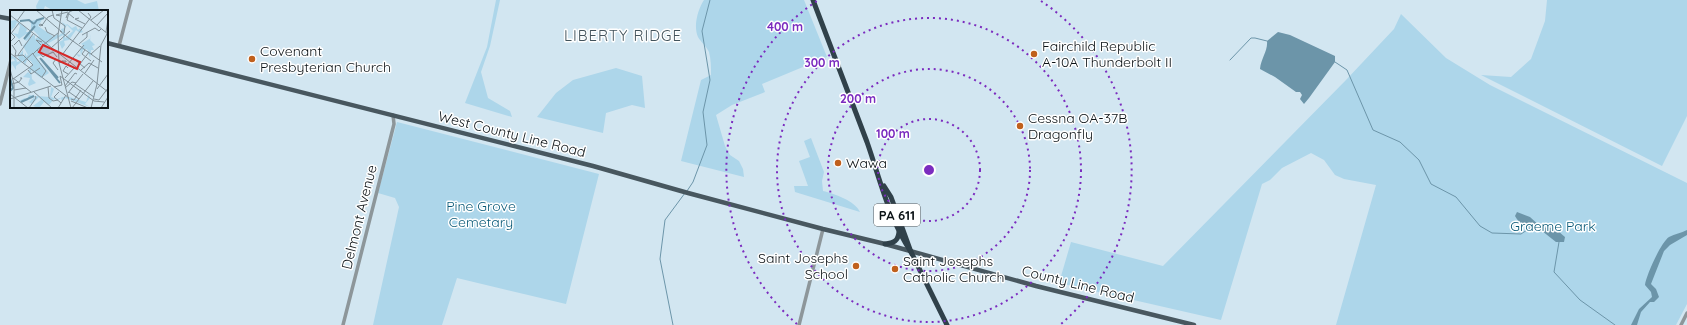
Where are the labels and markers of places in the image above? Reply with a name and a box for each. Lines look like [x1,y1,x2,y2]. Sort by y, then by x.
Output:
place label: Fairchild Republic A-10A Thunderbolt II [1042,37,1172,71]
place label: Covenant Presbyterian Church [260,42,391,76]
marker: Fairchild Republic A-10A Thunderbolt II [1029,49,1039,59]
marker: Covenant Presbyterian Church [247,54,257,64]
place label: Cessna OA-37B Dragonfly [1028,109,1127,143]
marker: Cessna OA-37B Dragonfly [1015,121,1025,131]
place label: Wawa [846,154,887,172]
marker: Wawa [833,158,843,168]
centre of rings [922,163,936,177]
place label: Saint Josephs School [758,249,848,283]
place label: Saint Josephs Catholic Church [903,252,1004,286]
marker: Saint Josephs School [851,261,861,271]
marker: Saint Josephs Catholic Church [890,264,900,274]

